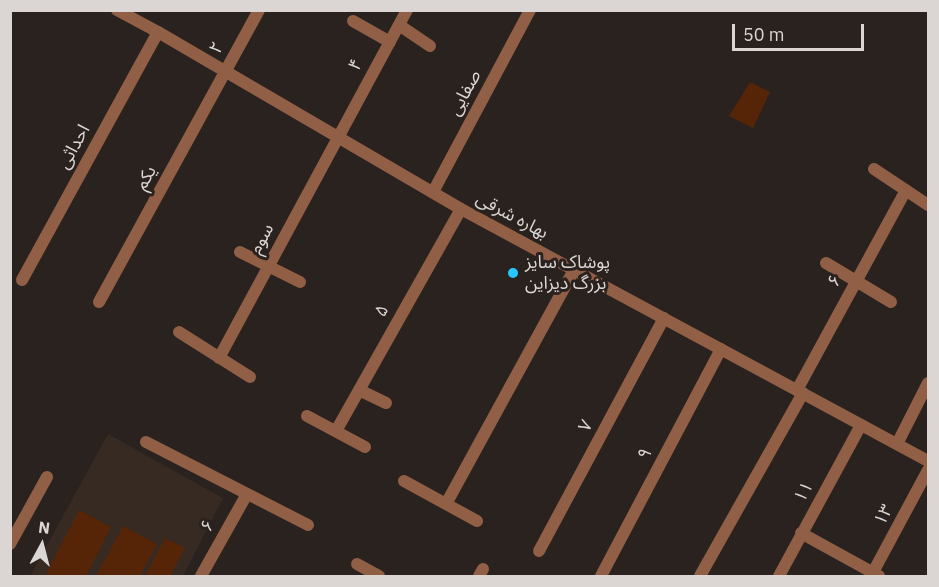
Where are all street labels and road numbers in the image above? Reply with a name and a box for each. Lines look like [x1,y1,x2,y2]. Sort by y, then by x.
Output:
street label: ۲ [205,38,229,58]
street label: ۴ [344,55,368,75]
street label: صفایی [444,66,486,120]
street label: احداثی [53,121,95,173]
street label: یکم [131,162,161,194]
street label: بهاره شرقی [472,188,552,244]
street label: سوم [245,220,279,258]
street label: ۶ [823,271,847,291]
street label: ۵ [370,301,394,321]
street label: ۷ [574,416,598,436]
street label: ۹ [633,444,657,464]
street label: ۱۱ [790,478,818,506]
street label: ۱۳ [870,501,898,529]
street label: ۶ [196,516,220,536]

